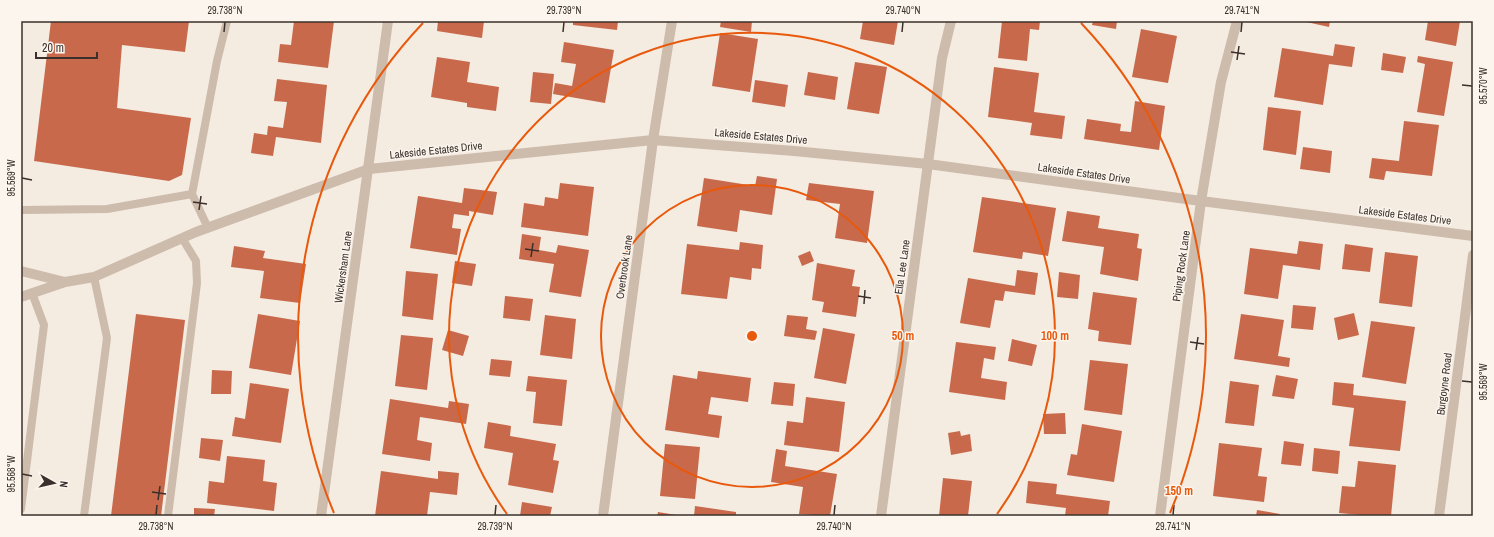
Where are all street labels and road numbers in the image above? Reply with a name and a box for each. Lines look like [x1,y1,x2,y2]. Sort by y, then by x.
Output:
street label: Lakeside Estates Drive [714,125,808,147]
street label: Lakeside Estates Drive [389,138,483,162]
street label: Lakeside Estates Drive [1037,160,1131,186]
street label: Lakeside Estates Drive [1358,202,1452,228]
street label: Wickersham Lane [331,230,355,304]
street label: Piping Rock Lane [1169,230,1193,302]
street label: Overbrook Lane [613,234,635,300]
street label: Ella Lee Lane [891,239,913,295]
street label: Burgoyne Road [1433,352,1455,416]

